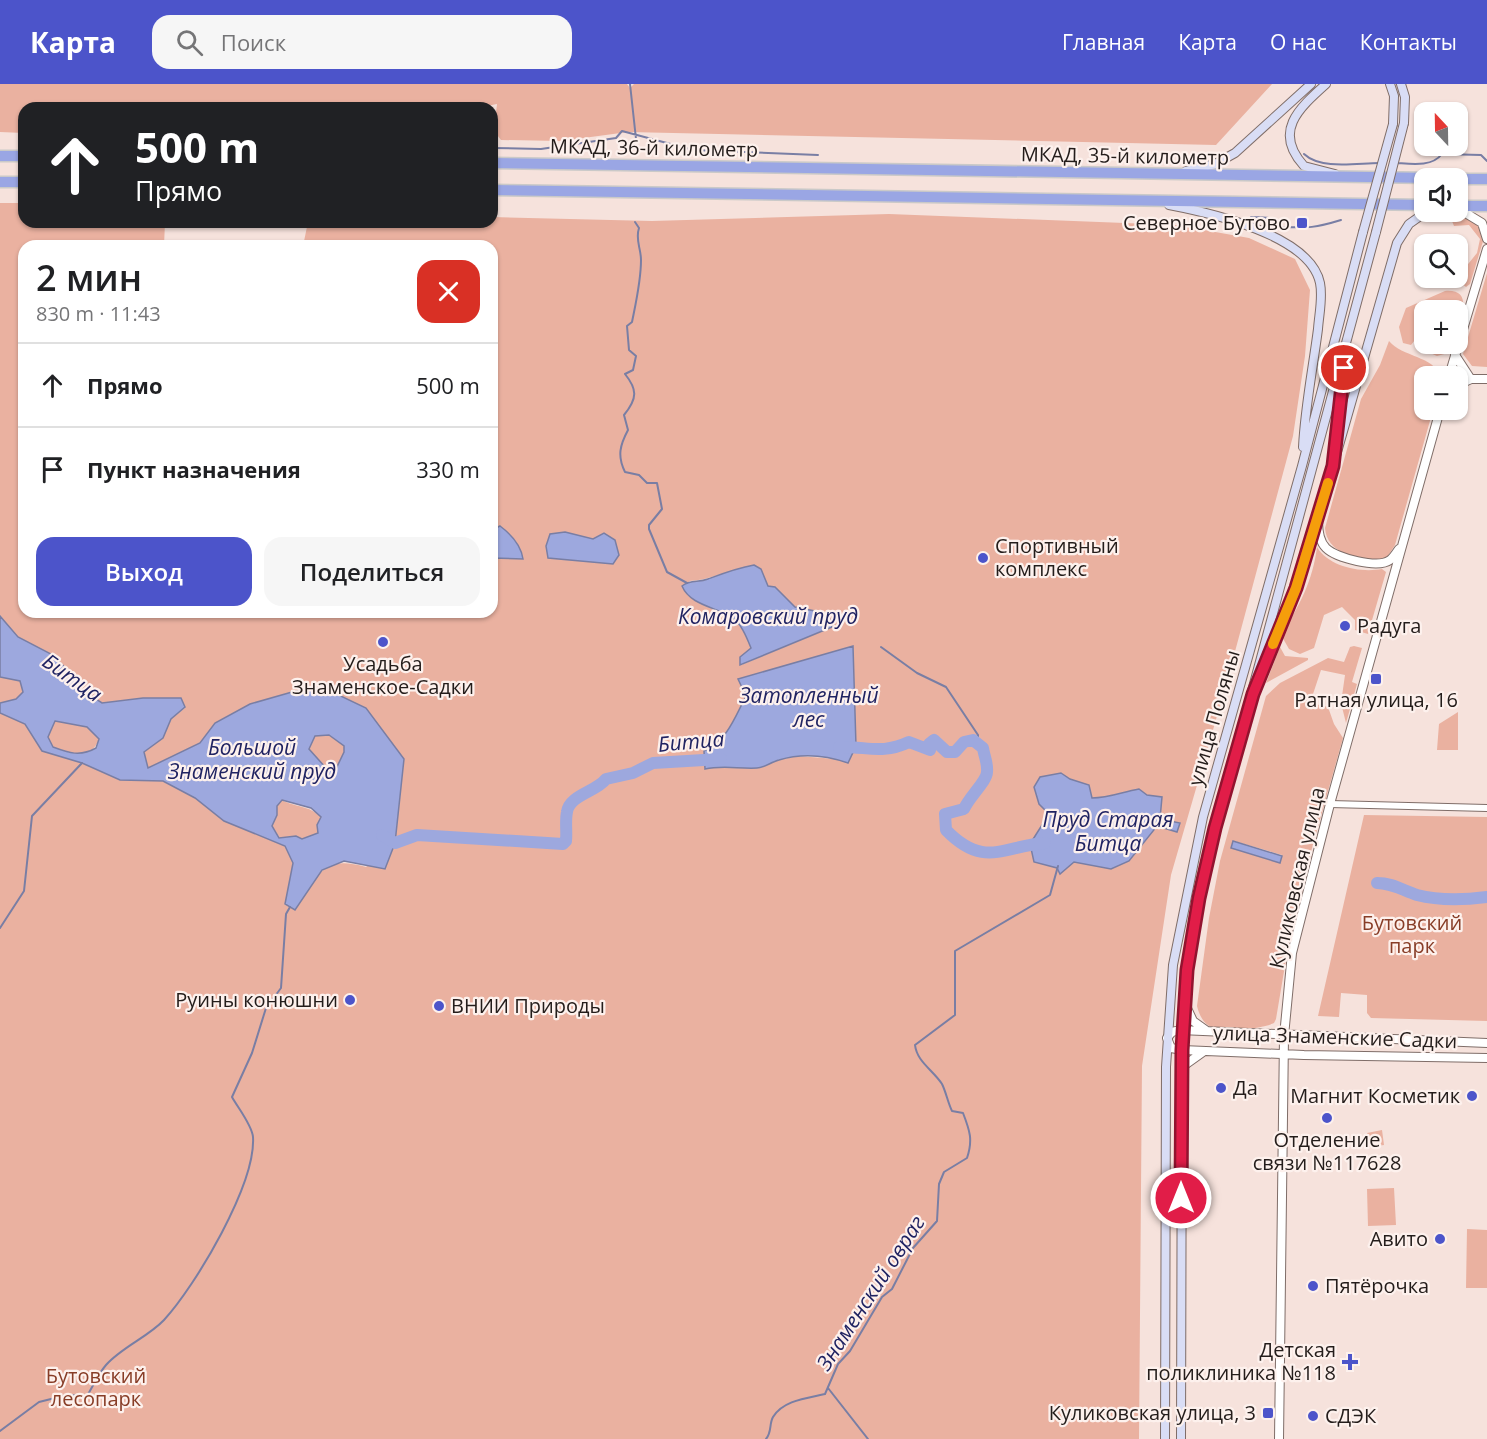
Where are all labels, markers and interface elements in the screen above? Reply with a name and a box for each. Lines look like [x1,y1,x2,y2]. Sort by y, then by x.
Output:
search box [152,15,572,69]
text: Карта [30,23,116,61]
icon: search [173,26,206,59]
text: Поиск [221,27,286,57]
text: Главная [1062,28,1145,56]
text: Карта [1178,28,1237,56]
text: О нас [1270,28,1327,56]
text: Контакты [1360,28,1457,56]
north arrow [1414,102,1468,156]
map controls [1414,102,1468,420]
text: 500 m [135,118,259,175]
icon: ahead [36,126,114,204]
street label: МКАД, 36-й километр [550,132,758,163]
street label: МКАД, 35-й километр [1021,140,1229,171]
button: sound [1414,168,1468,222]
text: Прямо [135,172,222,209]
place label: Северное Бутово [1123,209,1290,236]
marker: Северное Бутово [1295,216,1309,230]
button: search [1414,234,1468,288]
text: 2 мин [36,253,142,302]
button: close [417,260,480,323]
text: 830 m · 11:43 [36,300,161,327]
button: + [1414,300,1468,354]
pin [1318,342,1369,393]
icon: arrive [1327,351,1360,384]
button: − [1414,366,1468,420]
icon: ahead [36,369,69,402]
text: Прямо [87,370,163,400]
text: 500 m [416,370,480,400]
icon: arrive [36,453,69,486]
text: Пункт назначения [87,454,301,484]
text: 330 m [416,454,480,484]
place label: Спортивный комплекс [995,532,1119,582]
button: Выход [36,537,252,606]
button: Поделиться [264,537,480,606]
marker: Спортивный комплекс [976,551,990,565]
water label: Комаровский пруд [678,602,858,630]
place label: Радуга [1357,612,1421,639]
marker: Радуга [1338,619,1352,633]
marker: Усадьба Знаменское-Садки [376,635,390,649]
water label: Битца [37,647,108,708]
street label: улица Поляны [1181,647,1246,789]
place label: Усадьба Знаменское-Садки [292,650,474,700]
marker: Ратная улица, 16 [1369,672,1383,686]
water label: Затопленный лес [738,681,879,733]
place label: Ратная улица, 16 [1294,686,1458,713]
water label: Битца [657,724,725,758]
water label: Большой Знаменский пруд [167,733,336,785]
street label: Куликовская улица [1263,785,1331,971]
water label: Пруд Старая Битца [1043,805,1173,857]
park label: Бутовский парк [1362,909,1462,959]
place label: Руины конюшни [175,986,338,1013]
place label: ВНИИ Природы [451,992,605,1019]
marker: Руины конюшни [343,993,357,1007]
marker: ВНИИ Природы [432,999,446,1013]
street label: улица Знаменские Садки [1212,1019,1458,1054]
place label: Да [1233,1074,1258,1101]
marker: Да [1214,1081,1228,1095]
place label: Магнит Косметик [1290,1082,1461,1109]
marker: Магнит Косметик [1465,1089,1479,1103]
marker: Отделение связи №117628 [1320,1111,1334,1125]
place label: Отделение связи №117628 [1253,1126,1401,1176]
position arrow [1149,1166,1213,1230]
water label: Знаменский овраг [809,1210,931,1376]
place label: Авито [1370,1225,1428,1252]
marker: Авито [1433,1232,1447,1246]
place label: Пятёрочка [1325,1272,1429,1299]
marker: Пятёрочка [1306,1279,1320,1293]
place label: Детская поликлиника №118 [1146,1336,1336,1386]
marker: Детская поликлиника №118 [1341,1353,1359,1371]
park label: Бутовский лесопарк [46,1362,146,1412]
place label: Куликовская улица, 3 [1049,1399,1256,1426]
place label: СДЭК [1325,1402,1377,1429]
marker: Куликовская улица, 3 [1261,1406,1275,1420]
marker: СДЭК [1306,1409,1320,1423]

